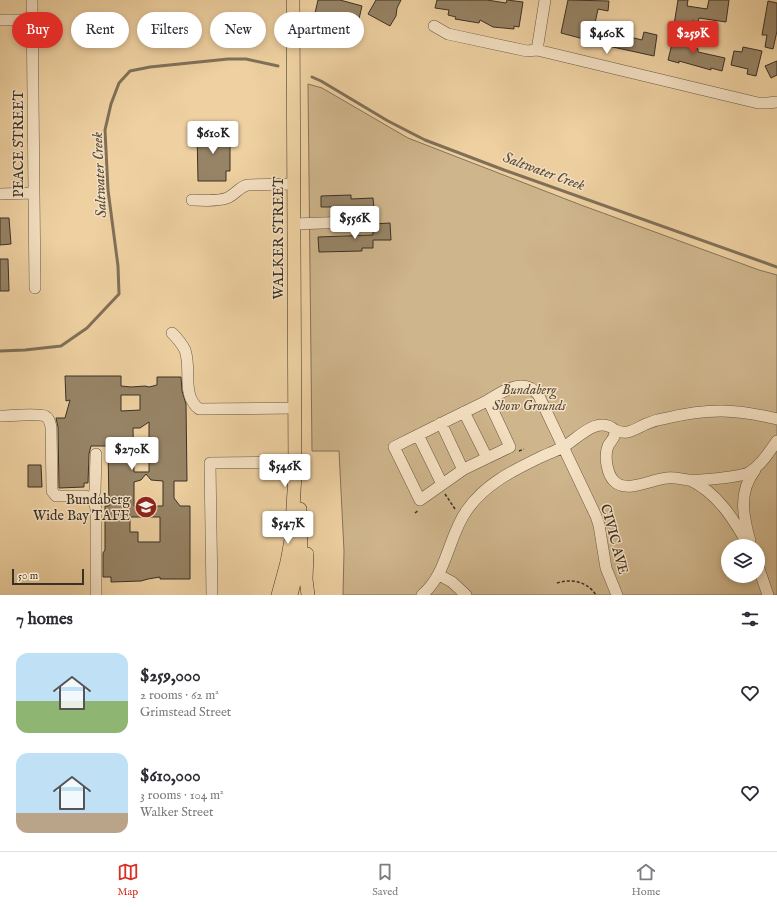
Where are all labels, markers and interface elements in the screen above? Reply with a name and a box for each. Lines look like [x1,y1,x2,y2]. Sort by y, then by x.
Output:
chip: Buy [12,12,63,48]
chip: Rent [71,12,129,48]
chip: Filters [137,12,202,48]
chip: New [210,12,266,48]
chip: Apartment [274,12,364,48]
pin: $460K [579,21,635,55]
pin: $259K [665,21,721,55]
text: $460K [590,25,624,42]
text: $259K [676,25,710,42]
street label: PEACE STREET [10,90,28,198]
pin: $610K [185,121,241,155]
text: $610K [196,125,230,142]
water label: Saltwater Creek [88,132,111,218]
water label: Saltwater Creek [500,148,587,195]
street label: WALKER STREET [270,176,288,300]
pin: $556K [327,206,383,240]
text: $556K [339,210,371,227]
park label: Bundaberg Show Grounds [492,381,567,415]
pin: $270K [104,437,160,471]
text: $270K [114,441,150,458]
pin: $546K [257,454,313,488]
text: $546K [268,458,302,475]
place label: Bundaberg Wide Bay TAFE [33,491,130,525]
school or university icon: Bundaberg Wide Bay TAFE [133,494,159,520]
street label: CIVIC AVE [596,502,632,577]
pin: $547K [260,511,316,545]
text: $547K [271,515,305,532]
map controls [721,539,765,583]
button: layers [721,539,765,583]
scale bar [12,567,84,586]
text: 50 m [18,569,38,583]
icon: filters [739,608,761,630]
text: 7 homes [16,609,73,630]
text: $259,000 [140,666,201,687]
icon: home [48,669,96,717]
icon: heart [739,682,761,704]
text: 2 rooms · 62 m² [140,687,219,704]
text: Grimstead Street [140,704,231,721]
text: $610,000 [140,766,201,787]
icon: home [48,769,96,817]
icon: heart [739,782,761,804]
text: 3 rooms · 104 m² [140,787,224,804]
text: Walker Street [140,804,214,821]
tab: Map [117,861,139,899]
tab: Saved [372,861,398,899]
tab: Home [632,861,660,899]

